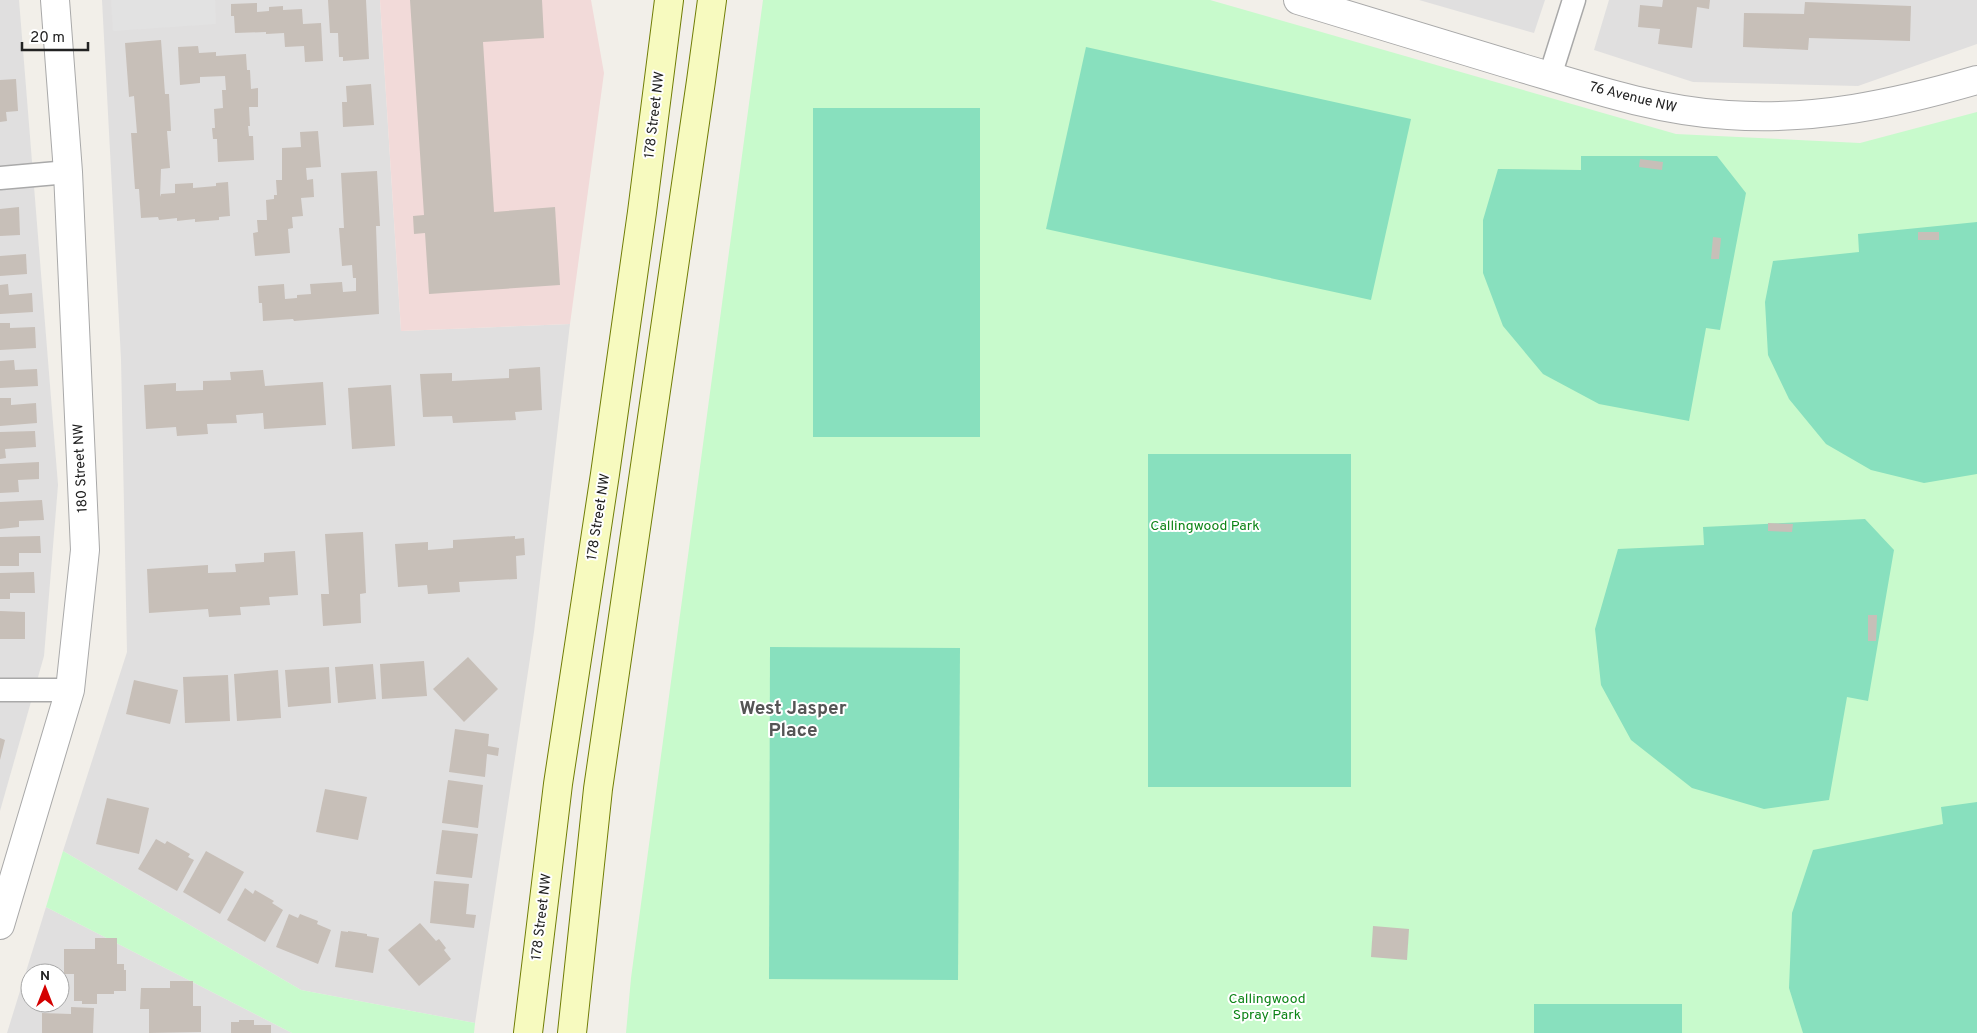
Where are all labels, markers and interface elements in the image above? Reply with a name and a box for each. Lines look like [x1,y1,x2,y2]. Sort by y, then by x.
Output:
scale bar [22,20,89,52]
text: 20 m [30,29,65,48]
street label: 178 Street NW [641,70,669,159]
street label: 76 Avenue NW [1588,79,1679,117]
street label: 180 Street NW [70,423,92,513]
street label: 178 Street NW [584,472,614,561]
park label: Callingwood Park [1150,518,1260,535]
district label: West Jasper Place [739,697,847,743]
street label: 178 Street NW [528,872,556,961]
north arrow [20,963,70,1013]
text: N [40,968,50,985]
park label: Callingwood Spray Park [1228,991,1306,1024]

